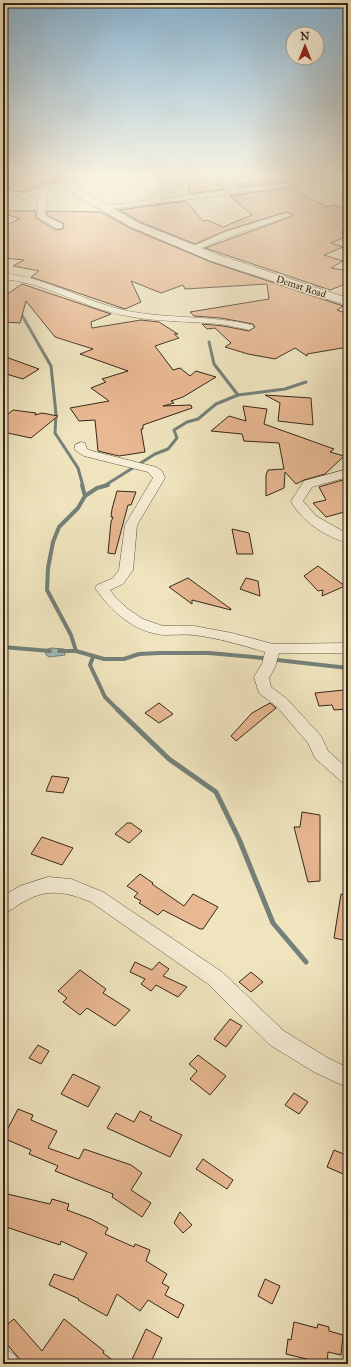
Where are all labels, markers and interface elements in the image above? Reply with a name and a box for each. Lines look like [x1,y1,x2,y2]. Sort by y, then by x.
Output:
north arrow [285,26,325,66]
text: N [300,30,310,43]
street label: Demat Road [275,273,327,301]

